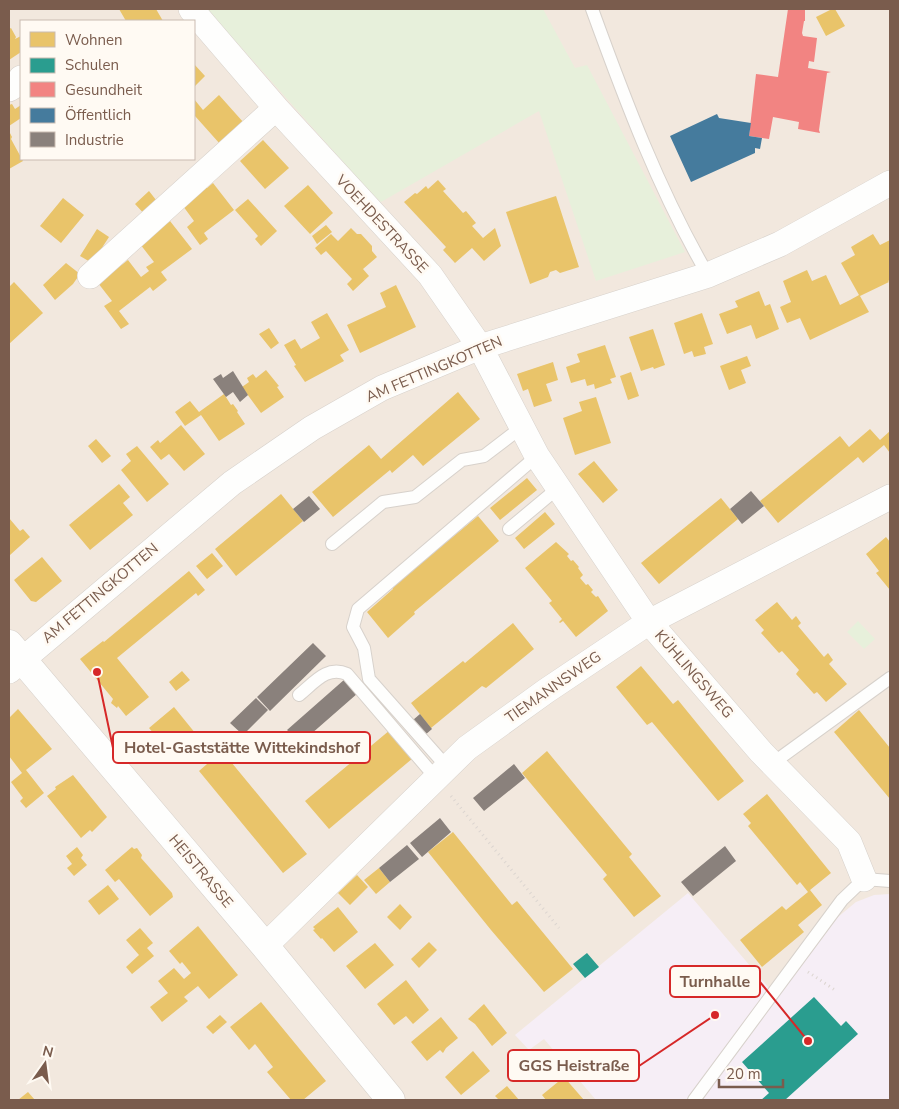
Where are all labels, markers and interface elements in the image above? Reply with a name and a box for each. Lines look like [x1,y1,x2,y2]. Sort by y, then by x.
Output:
legend [20,20,195,160]
text: Wohnen [65,30,123,50]
text: Schulen [65,55,119,75]
text: Gesundheit [65,80,143,100]
text: Öffentlich [65,105,131,125]
text: Industrie [65,130,124,150]
street label: VOEHDESTRASSE [331,170,433,277]
street label: AM FETTINGKOTTEN [363,331,505,407]
street label: AM FETTINGKOTTEN [38,538,162,648]
street label: KÜHLINGSWEG [650,626,738,722]
street label: TIEMANNSWEG [501,646,605,728]
callout: Hotel-Gaststätte Wittekindshof [113,732,370,763]
text: Hotel-Gaststätte Wittekindshof [124,737,361,759]
street label: HEISTRASSE [164,830,238,912]
callout: Turnhalle [670,966,760,997]
text: Turnhalle [680,971,751,993]
north arrow [20,1039,70,1089]
text: N [41,1041,55,1062]
callout: GGS Heistraße [508,1050,639,1081]
text: GGS Heistraße [518,1055,630,1077]
scale bar [719,1056,783,1088]
text: 20 m [726,1064,761,1084]

